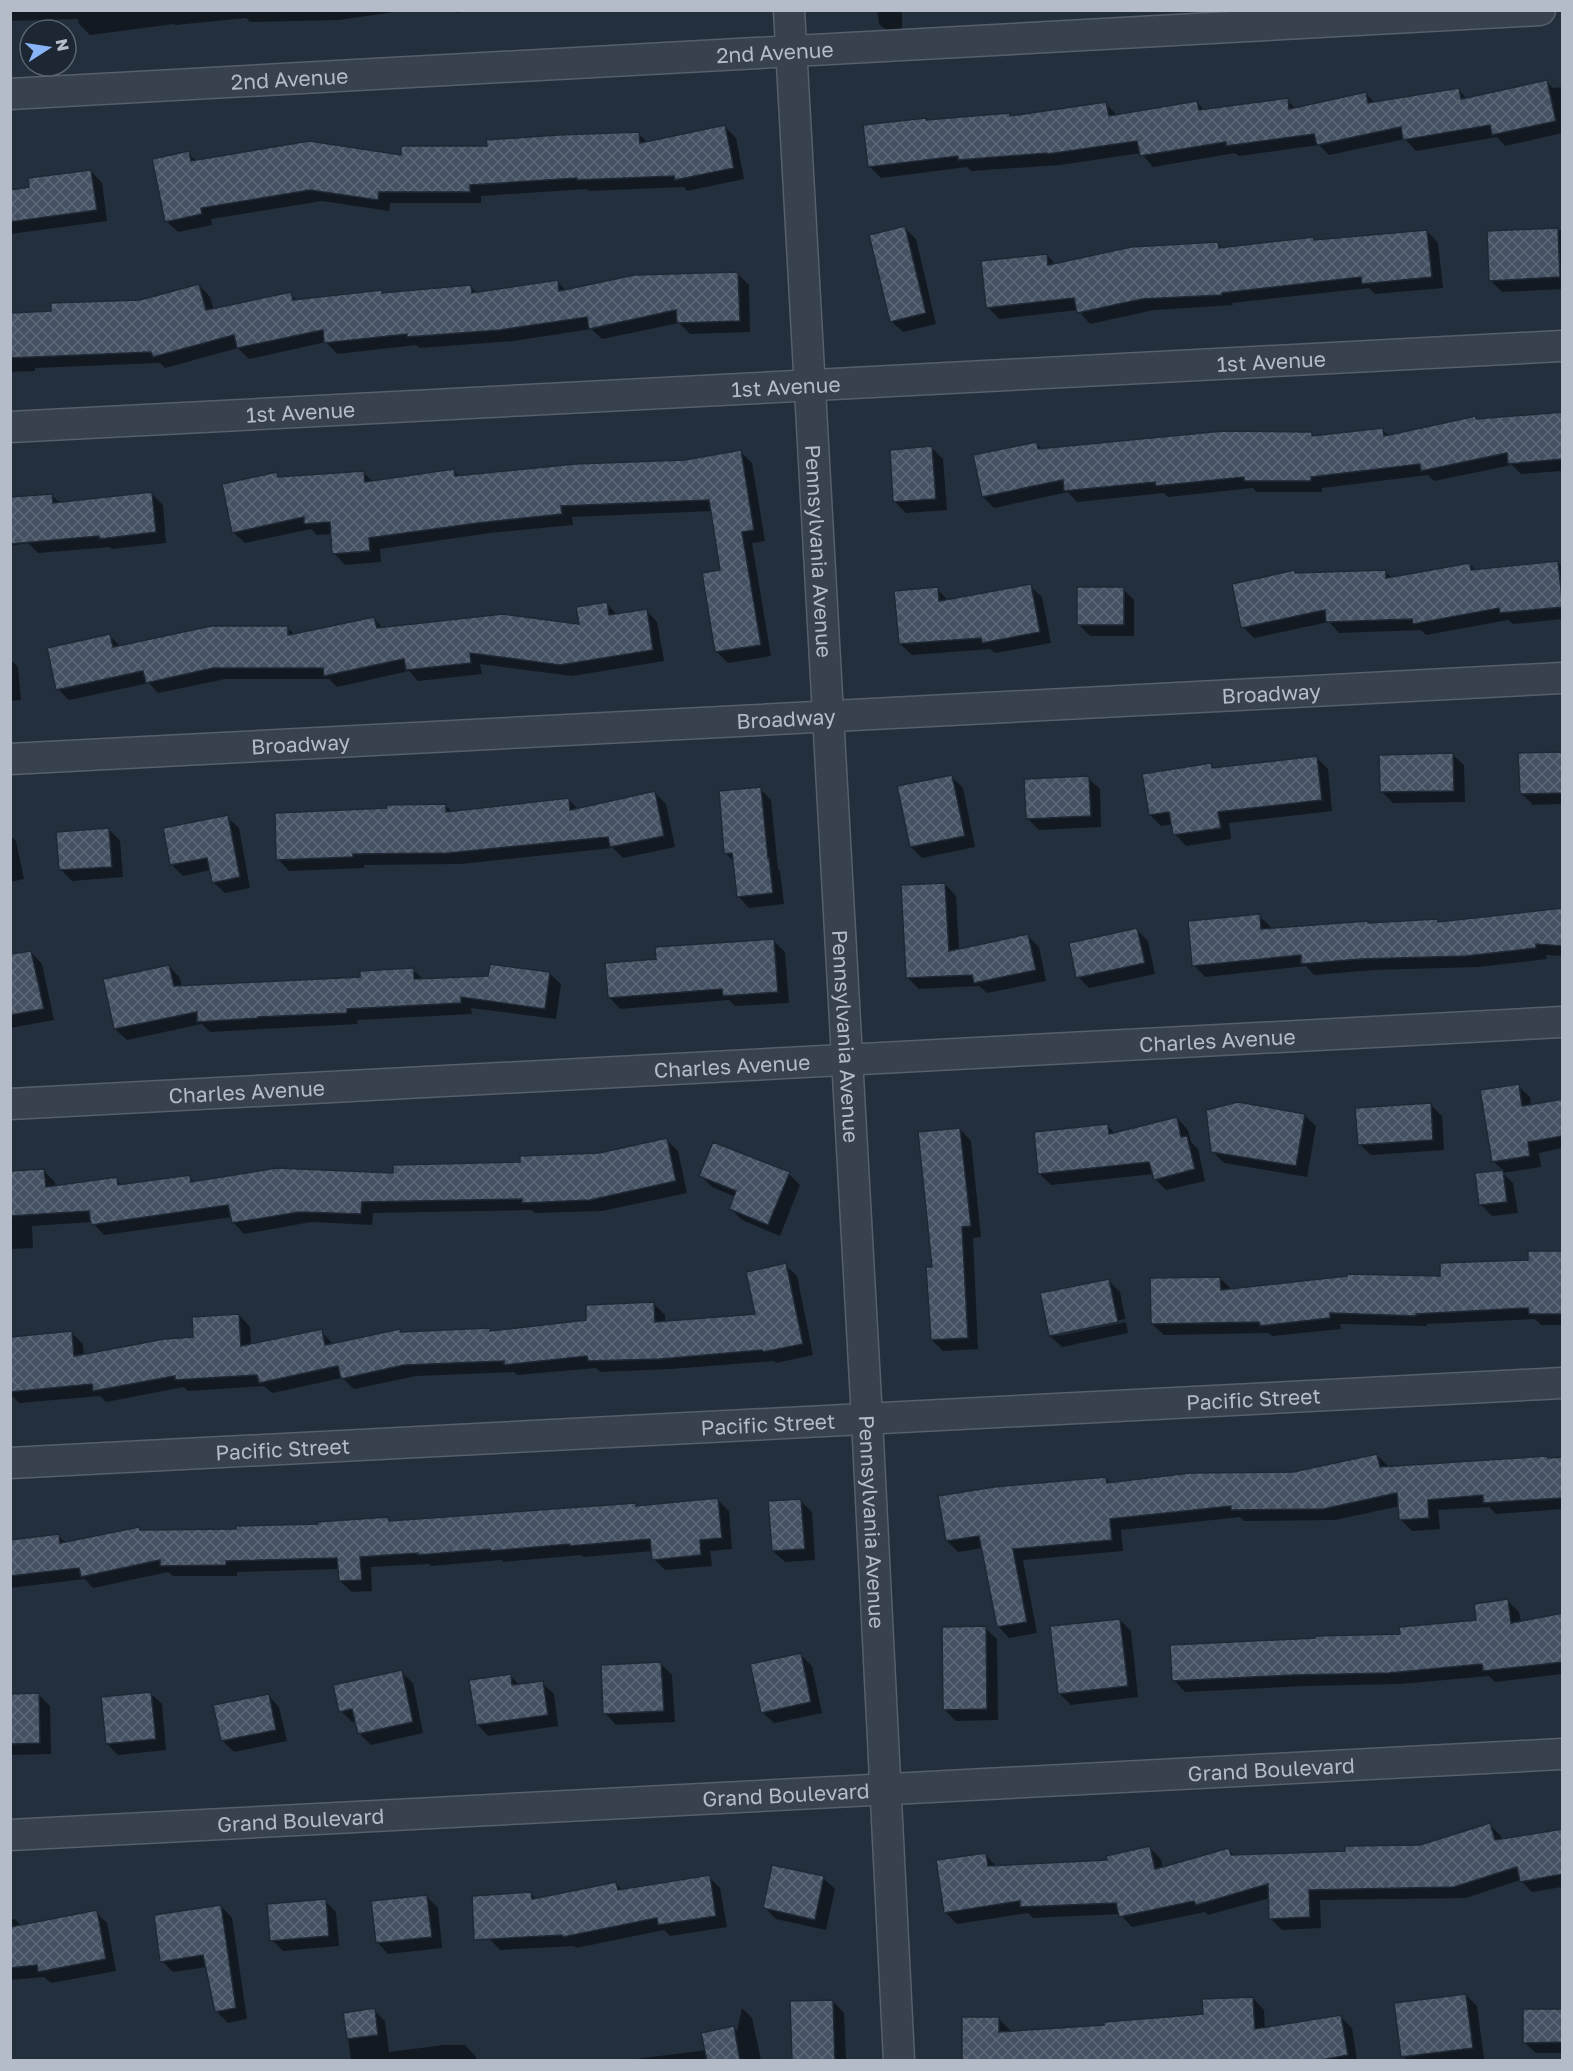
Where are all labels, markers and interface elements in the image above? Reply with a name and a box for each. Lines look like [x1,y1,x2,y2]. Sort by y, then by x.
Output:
north arrow [18,18,78,78]
street label: 2nd Avenue [715,36,834,68]
text: N [52,37,74,53]
street label: 2nd Avenue [230,62,349,95]
street label: 1st Avenue [1216,345,1326,377]
street label: 1st Avenue [731,371,841,402]
street label: 1st Avenue [245,396,356,428]
street label: Pennsylvania Avenue [800,444,838,659]
street label: Broadway [1221,678,1322,709]
street label: Broadway [736,703,836,734]
street label: Broadway [250,728,351,759]
street label: Pennsylvania Avenue [827,929,865,1144]
street label: Charles Avenue [1138,1023,1296,1057]
street label: Charles Avenue [653,1049,811,1083]
street label: Charles Avenue [168,1074,326,1109]
street label: Pacific Street [1185,1382,1321,1415]
street label: Pacific Street [700,1407,836,1440]
street label: Pennsylvania Avenue [854,1414,890,1629]
street label: Pacific Street [215,1432,351,1465]
street label: Grand Boulevard [1187,1752,1356,1787]
street label: Grand Boulevard [702,1777,870,1812]
street label: Grand Boulevard [216,1802,385,1837]

